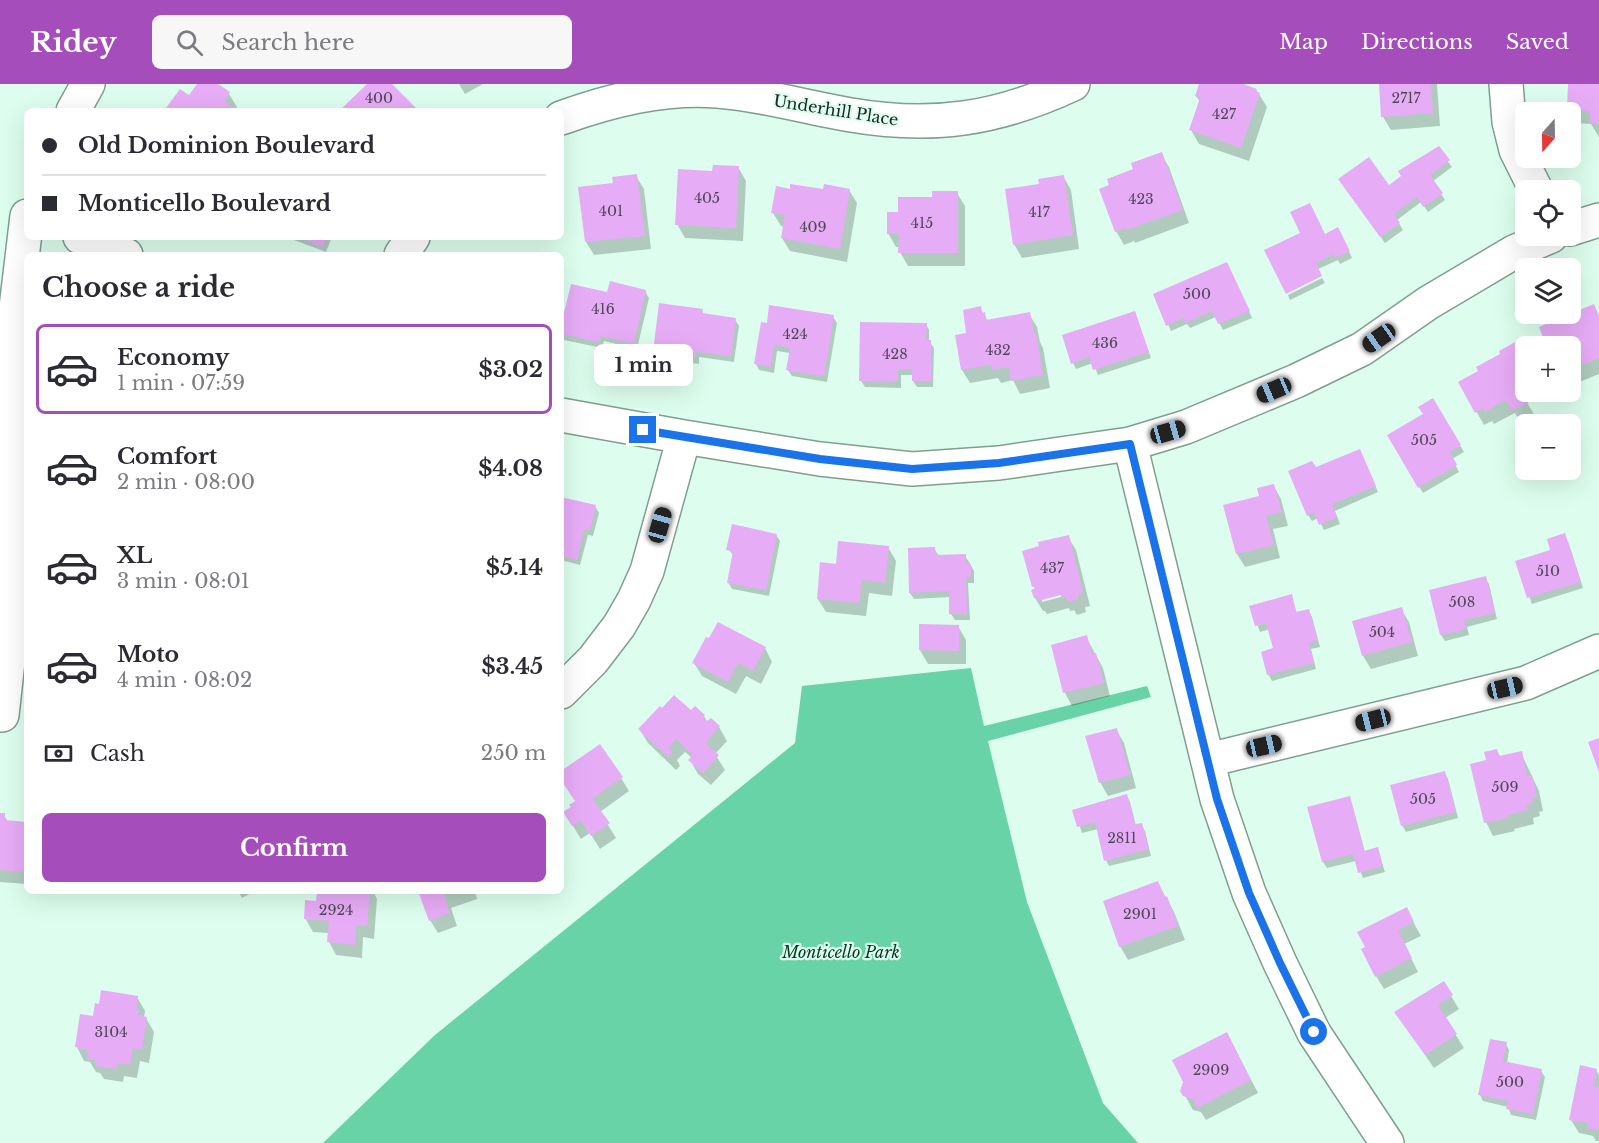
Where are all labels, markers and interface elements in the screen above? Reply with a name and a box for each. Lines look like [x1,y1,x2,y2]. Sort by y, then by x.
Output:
search box [152,15,572,69]
text: Ridey [30,25,116,60]
icon: search [173,26,206,59]
text: Search here [221,29,355,56]
text: Map [1279,29,1328,55]
text: Directions [1361,29,1473,55]
text: Saved [1506,29,1569,55]
house number: 400 [365,89,393,107]
house number: 2717 [1392,89,1421,107]
street label: Underhill Place [772,90,900,130]
north arrow [1515,102,1581,168]
map controls [1515,102,1581,480]
house number: 427 [1212,105,1237,123]
text: Old Dominion Boulevard [78,132,375,159]
button: locate [1515,180,1581,246]
house number: 405 [694,189,720,207]
text: Monticello Boulevard [78,190,331,217]
house number: 423 [1128,190,1154,208]
house number: 401 [599,202,623,220]
house number: 417 [1028,203,1051,221]
house number: 415 [911,214,933,232]
house number: 409 [799,218,827,236]
button: layers [1515,258,1581,324]
text: Choose a ride [42,271,235,304]
house number: 500 [1183,285,1211,303]
house number: 416 [591,300,615,318]
car [1359,320,1399,356]
house number: 424 [782,325,808,343]
house number: 436 [1092,334,1118,352]
button: + [1515,336,1581,402]
house number: 432 [985,341,1011,359]
icon: car [45,342,99,396]
callout: 1 min [594,343,692,385]
text: Economy [117,344,229,371]
house number: 428 [882,345,908,363]
text: 1 min [615,353,672,377]
text: $3.02 [479,356,543,383]
text: 1 min · 07:59 [117,371,245,395]
car [1254,375,1294,405]
button: − [1515,414,1581,480]
route end [629,416,656,443]
car [1148,418,1188,446]
house number: 505 [1411,431,1437,449]
icon: car [45,441,99,495]
text: Comfort [117,443,217,470]
text: $4.08 [478,455,543,482]
text: 2 min · 08:00 [117,470,255,494]
car [646,505,674,545]
icon: car [45,540,99,594]
text: XL [117,542,152,569]
text: $5.14 [486,554,543,581]
house number: 437 [1040,559,1065,577]
house number: 510 [1536,562,1560,580]
text: 3 min · 08:01 [117,569,250,593]
house number: 508 [1449,593,1475,611]
house number: 504 [1369,623,1395,641]
icon: car [45,639,99,693]
text: Moto [117,641,179,668]
text: $3.45 [481,653,543,680]
text: 4 min · 08:02 [117,668,252,692]
car [1485,675,1525,701]
car [1353,707,1393,733]
car [1244,733,1284,759]
icon: cash [42,737,75,770]
text: Cash [90,740,145,767]
text: 250 m [481,741,546,765]
house number: 509 [1492,778,1518,796]
house number: 505 [1410,790,1436,808]
button: Confirm [42,813,546,882]
house number: 2811 [1107,829,1137,847]
house number: 2924 [319,901,353,919]
house number: 2901 [1123,905,1157,923]
park label: Monticello Park [781,942,900,962]
route start [1300,1018,1327,1045]
house number: 3104 [94,1023,128,1041]
house number: 2909 [1193,1061,1229,1079]
house number: 500 [1496,1073,1524,1091]

